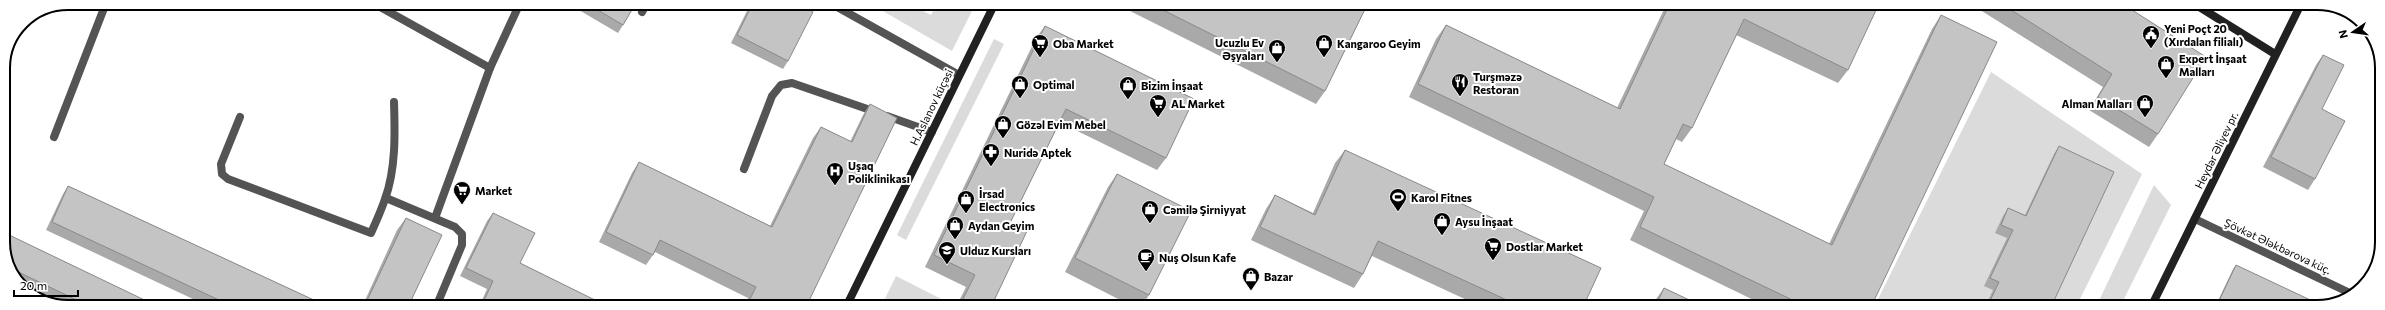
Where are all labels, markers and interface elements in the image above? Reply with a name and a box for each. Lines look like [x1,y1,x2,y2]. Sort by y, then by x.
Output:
north arrow [2333,12,2373,52]
place label: Yeni Poçt 20 (Xırdalan filialı) [2164,22,2244,48]
public building icon: Yeni Poçt 20 (Xırdalan filialı) [2141,24,2161,49]
text: N [2336,29,2350,40]
supermarket icon: Oba Market [1030,33,1050,58]
shop icon: Kangaroo Geyim [1314,33,1334,58]
place label: Ucuzlu Ev Əşyaları [1215,36,1264,62]
place label: Oba Market [1053,37,1114,50]
place label: Kangaroo Geyim [1337,37,1421,50]
shop icon: Ucuzlu Ev Əşyaları [1267,38,1287,63]
place label: Expert İnşaat Malları [2179,52,2247,78]
shop icon: Expert İnşaat Malları [2156,54,2176,79]
street label: H.Aslanov küçəsi [907,66,955,147]
place label: Turşməzə Restoran [1473,70,1522,96]
restaurant icon: Turşməzə Restoran [1450,72,1470,97]
shop icon: Optimal [1010,74,1030,99]
shop icon: Bizim İnşaat [1118,75,1138,100]
place label: Optimal [1033,78,1075,91]
place label: Bizim İnşaat [1141,79,1203,92]
supermarket icon: AL Market [1148,93,1168,118]
shop icon: Alman Malları [2135,93,2155,118]
place label: AL Market [1171,97,1225,110]
place label: Alman Malları [2062,97,2132,110]
street label: Heydər Əliyev pr. [2192,109,2240,191]
shop icon: Gözəl Evim Mebel [993,114,1013,139]
place label: Gözəl Evim Mebel [1016,118,1106,131]
pharmacy icon: Nuridə Aptek [981,142,1001,167]
place label: Nuridə Aptek [1004,146,1072,159]
place label: Uşaq Poliklinikası [848,159,910,185]
hospital icon: Uşaq Poliklinikası [825,161,845,186]
supermarket icon: Market [452,180,472,205]
place label: Market [475,184,513,197]
place label: İrsad Electronics [979,187,1035,213]
sports icon: Karol Fitnes [1388,187,1408,212]
shop icon: İrsad Electronics [956,189,976,214]
place label: Karol Fitnes [1411,191,1472,204]
shop icon: Cəmilə Şirniyyat [1140,199,1160,224]
place label: Cəmilə Şirniyyat [1163,203,1246,216]
shop icon: Aysu İnşaat [1432,211,1452,236]
shop icon: Aydan Geyim [945,215,965,240]
place label: Aysu İnşaat [1455,215,1513,228]
street label: Şövkət Ələkbərova küç. [2222,216,2334,277]
place label: Aydan Geyim [968,219,1035,232]
supermarket icon: Dostlar Market [1483,236,1503,261]
school or university icon: Ulduz Kursları [937,240,957,265]
place label: Dostlar Market [1506,240,1583,253]
place label: Ulduz Kursları [960,244,1031,257]
cafe icon: Nuş Olsun Kafe [1136,247,1156,272]
place label: Nuş Olsun Kafe [1159,251,1236,264]
shop icon: Bazar [1241,266,1261,291]
place label: Bazar [1264,270,1294,283]
scale bar [14,272,78,298]
text: 20 m [20,278,47,292]

